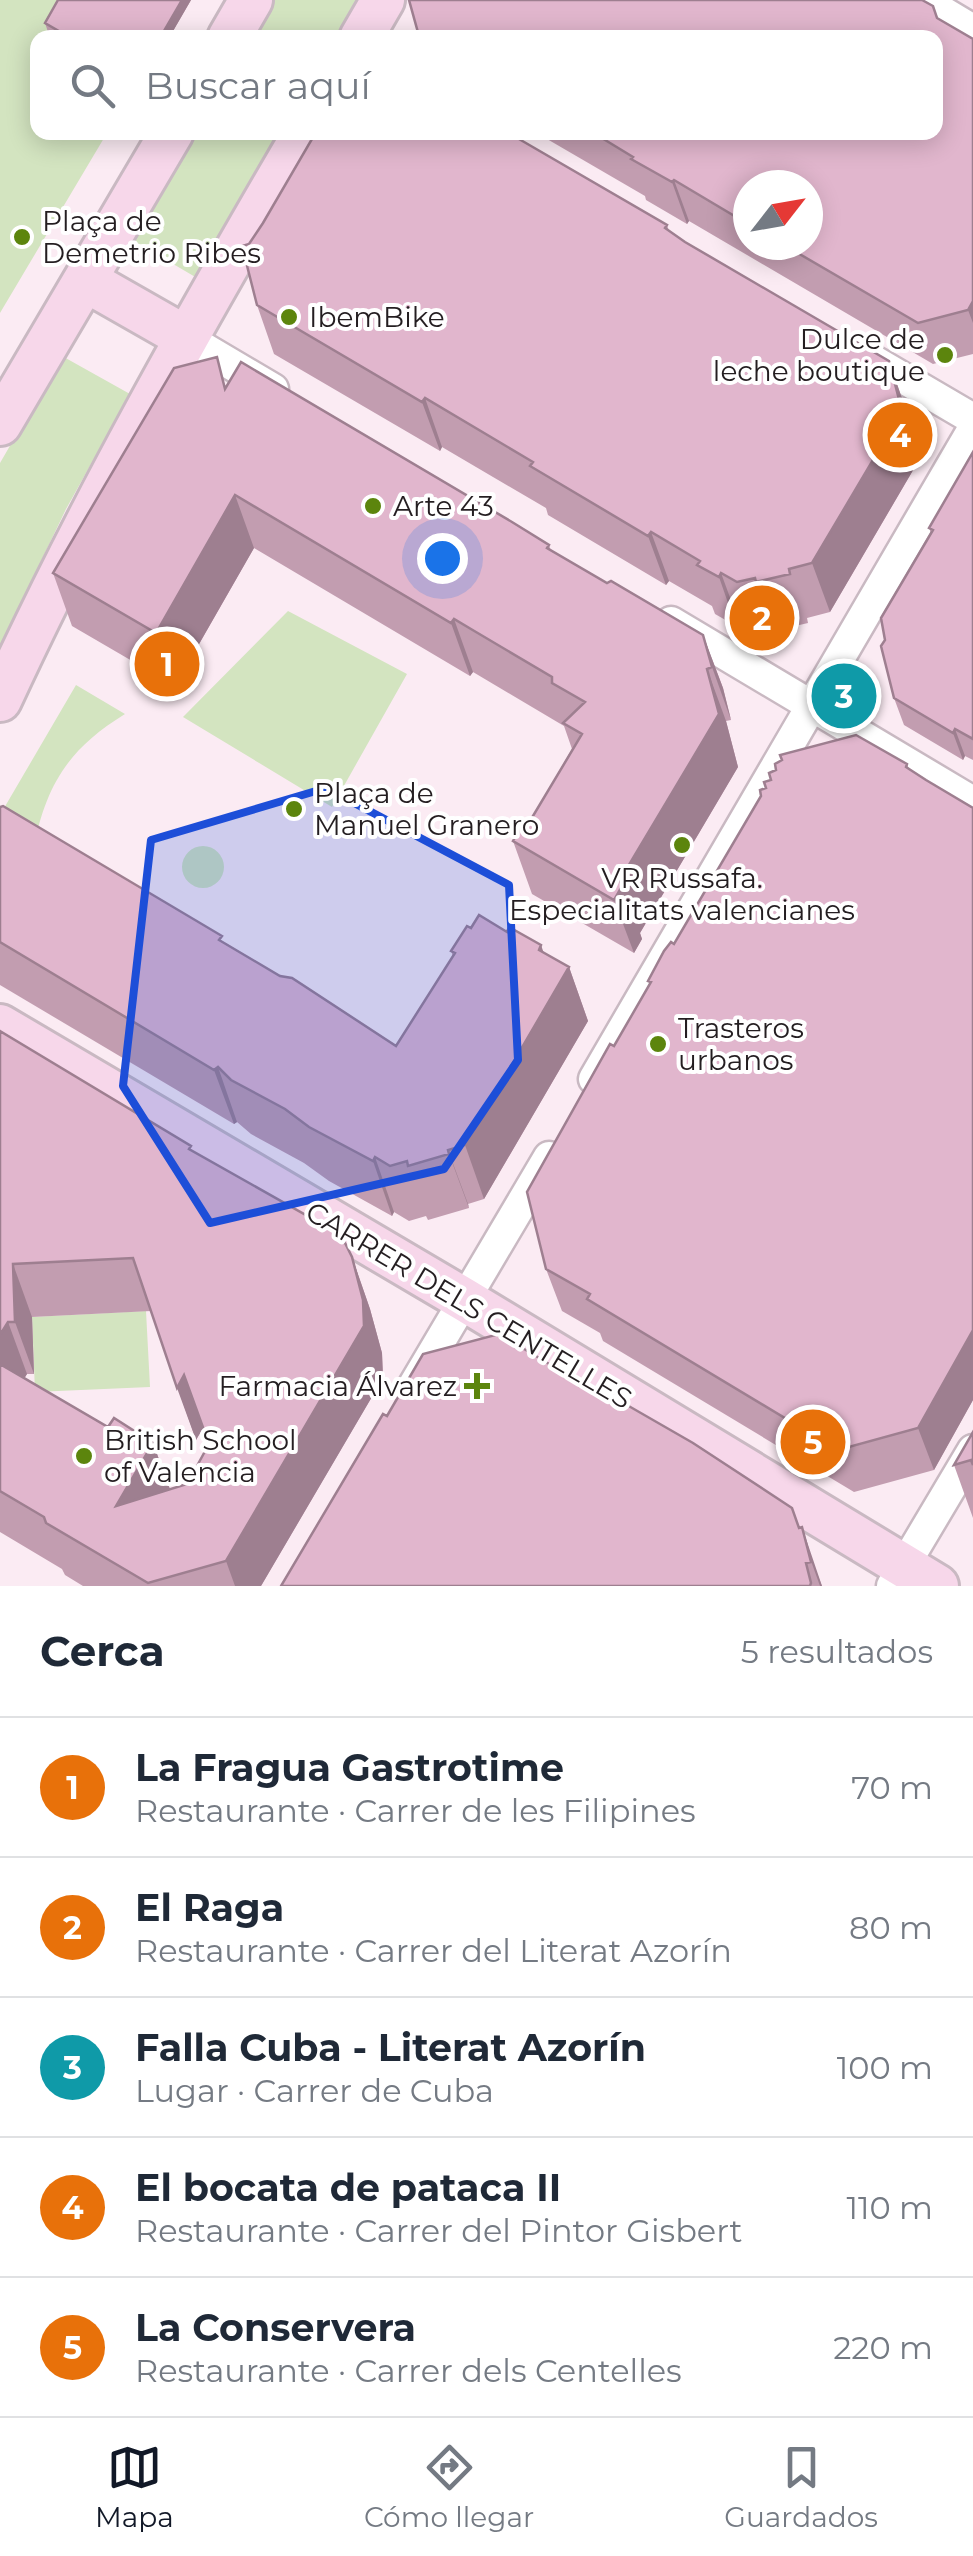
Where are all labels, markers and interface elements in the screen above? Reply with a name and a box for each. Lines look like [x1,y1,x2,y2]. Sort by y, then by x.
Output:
search box [30,30,943,140]
icon: search [65,58,120,113]
text: Buscar aquí [145,62,371,109]
north arrow [733,170,823,260]
place label: Plaça de Demetrio Ribes [42,204,261,270]
marker: Plaça de Demetrio Ribes [11,226,33,248]
place label: IbemBike [309,300,445,334]
marker: IbemBike [278,306,300,328]
place label: Dulce de leche boutique [713,322,925,388]
marker: Dulce de leche boutique [934,344,956,366]
pin: 4 [868,398,932,472]
place label: Arte 43 [393,489,494,523]
marker: Arte 43 [362,495,384,517]
your location [417,533,468,584]
pin: 2 [730,580,794,656]
pin: 1 [134,626,200,702]
pin: 3 [812,658,876,734]
place label: Plaça de Manuel Granero [314,776,539,842]
marker: Plaça de Manuel Granero [283,798,305,820]
marker: VR Russafa. Especialitats valencianes [671,834,693,856]
place label: VR Russafa. Especialitats valencianes [509,861,855,927]
place label: Trasteros urbanos [678,1011,804,1077]
marker: Trasteros urbanos [647,1033,669,1055]
street label: CARRER DELS CENTELLES [300,1194,638,1416]
place label: Farmacia Álvarez [218,1369,457,1403]
marker: Farmacia Álvarez [466,1375,488,1397]
pin: 5 [780,1404,846,1480]
place label: British School of Valencia [104,1423,297,1489]
marker: British School of Valencia [73,1445,95,1467]
text: Cerca [40,1625,165,1677]
text: 5 resultados [741,1632,933,1671]
text: La Fragua Gastrotime [135,1744,564,1791]
text: 1 [66,1768,79,1807]
text: 70 m [851,1768,933,1807]
text: Restaurante · Carrer de les Filipines [135,1791,696,1830]
text: El Raga [135,1884,284,1931]
text: 2 [63,1908,82,1947]
text: 80 m [849,1908,933,1947]
text: Restaurante · Carrer del Literat Azorín [135,1931,732,1970]
text: Falla Cuba - Literat Azorín [135,2024,646,2071]
text: 3 [63,2048,82,2087]
text: 100 m [837,2048,933,2087]
text: Lugar · Carrer de Cuba [135,2071,494,2110]
text: El bocata de pataca II [135,2164,561,2211]
text: 4 [61,2188,84,2227]
text: 110 m [846,2188,933,2227]
text: Restaurante · Carrer del Pintor Gisbert [135,2211,742,2250]
text: La Conservera [135,2304,416,2351]
text: 5 [63,2328,82,2367]
text: 220 m [833,2328,933,2367]
text: Restaurante · Carrer dels Centelles [135,2351,682,2390]
tab: Mapa [95,2440,174,2534]
tab: Cómo llegar [364,2440,534,2534]
tab: Guardados [724,2440,878,2534]

